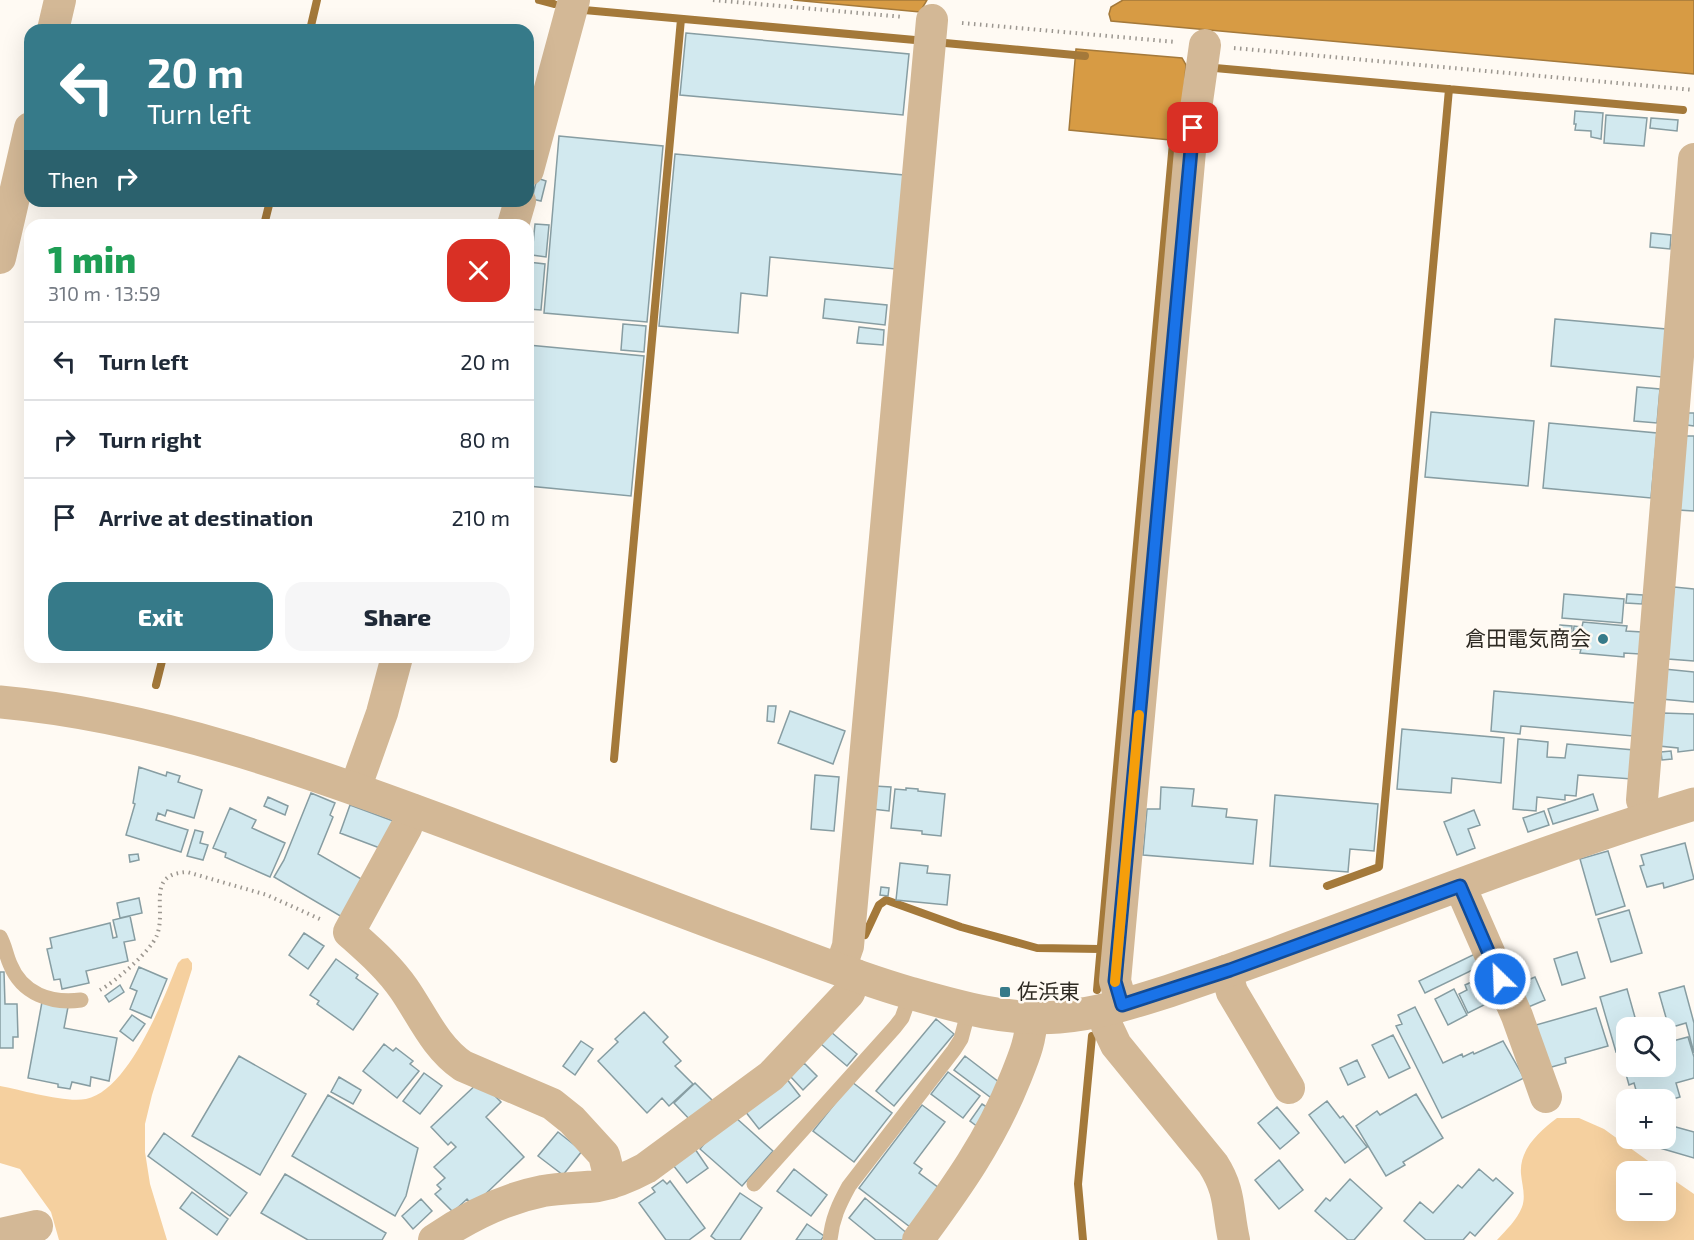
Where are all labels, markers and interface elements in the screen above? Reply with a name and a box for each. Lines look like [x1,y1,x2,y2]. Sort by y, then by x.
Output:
text: 20 m [147,46,244,96]
icon: left [48,48,126,126]
text: Turn left [147,97,251,129]
pin [1167,102,1218,153]
icon: arrive [1176,111,1209,144]
icon: right [110,162,143,195]
text: Then [48,166,98,192]
text: 1 min [48,237,136,280]
button: close [447,239,510,302]
text: 310 m · 13:59 [48,281,161,305]
icon: left [48,345,81,378]
text: Turn left [99,348,188,374]
text: 20 m [460,348,510,374]
icon: right [48,423,81,456]
text: Turn right [99,426,201,452]
text: 80 m [459,426,510,452]
icon: arrive [48,501,81,534]
text: Arrive at destination [99,504,313,530]
text: 210 m [451,504,510,530]
button: Exit [48,582,273,651]
button: Share [285,582,510,651]
place label: 倉田電気商会 [1465,625,1591,650]
marker: 倉田電気商会 [1596,632,1610,646]
position arrow [1468,947,1532,1011]
place label: 佐浜東 [1017,978,1080,1003]
marker: 佐浜東 [998,985,1012,999]
map controls [1616,1017,1676,1221]
button: search [1616,1017,1676,1077]
button: + [1616,1089,1676,1149]
button: − [1616,1161,1676,1221]

